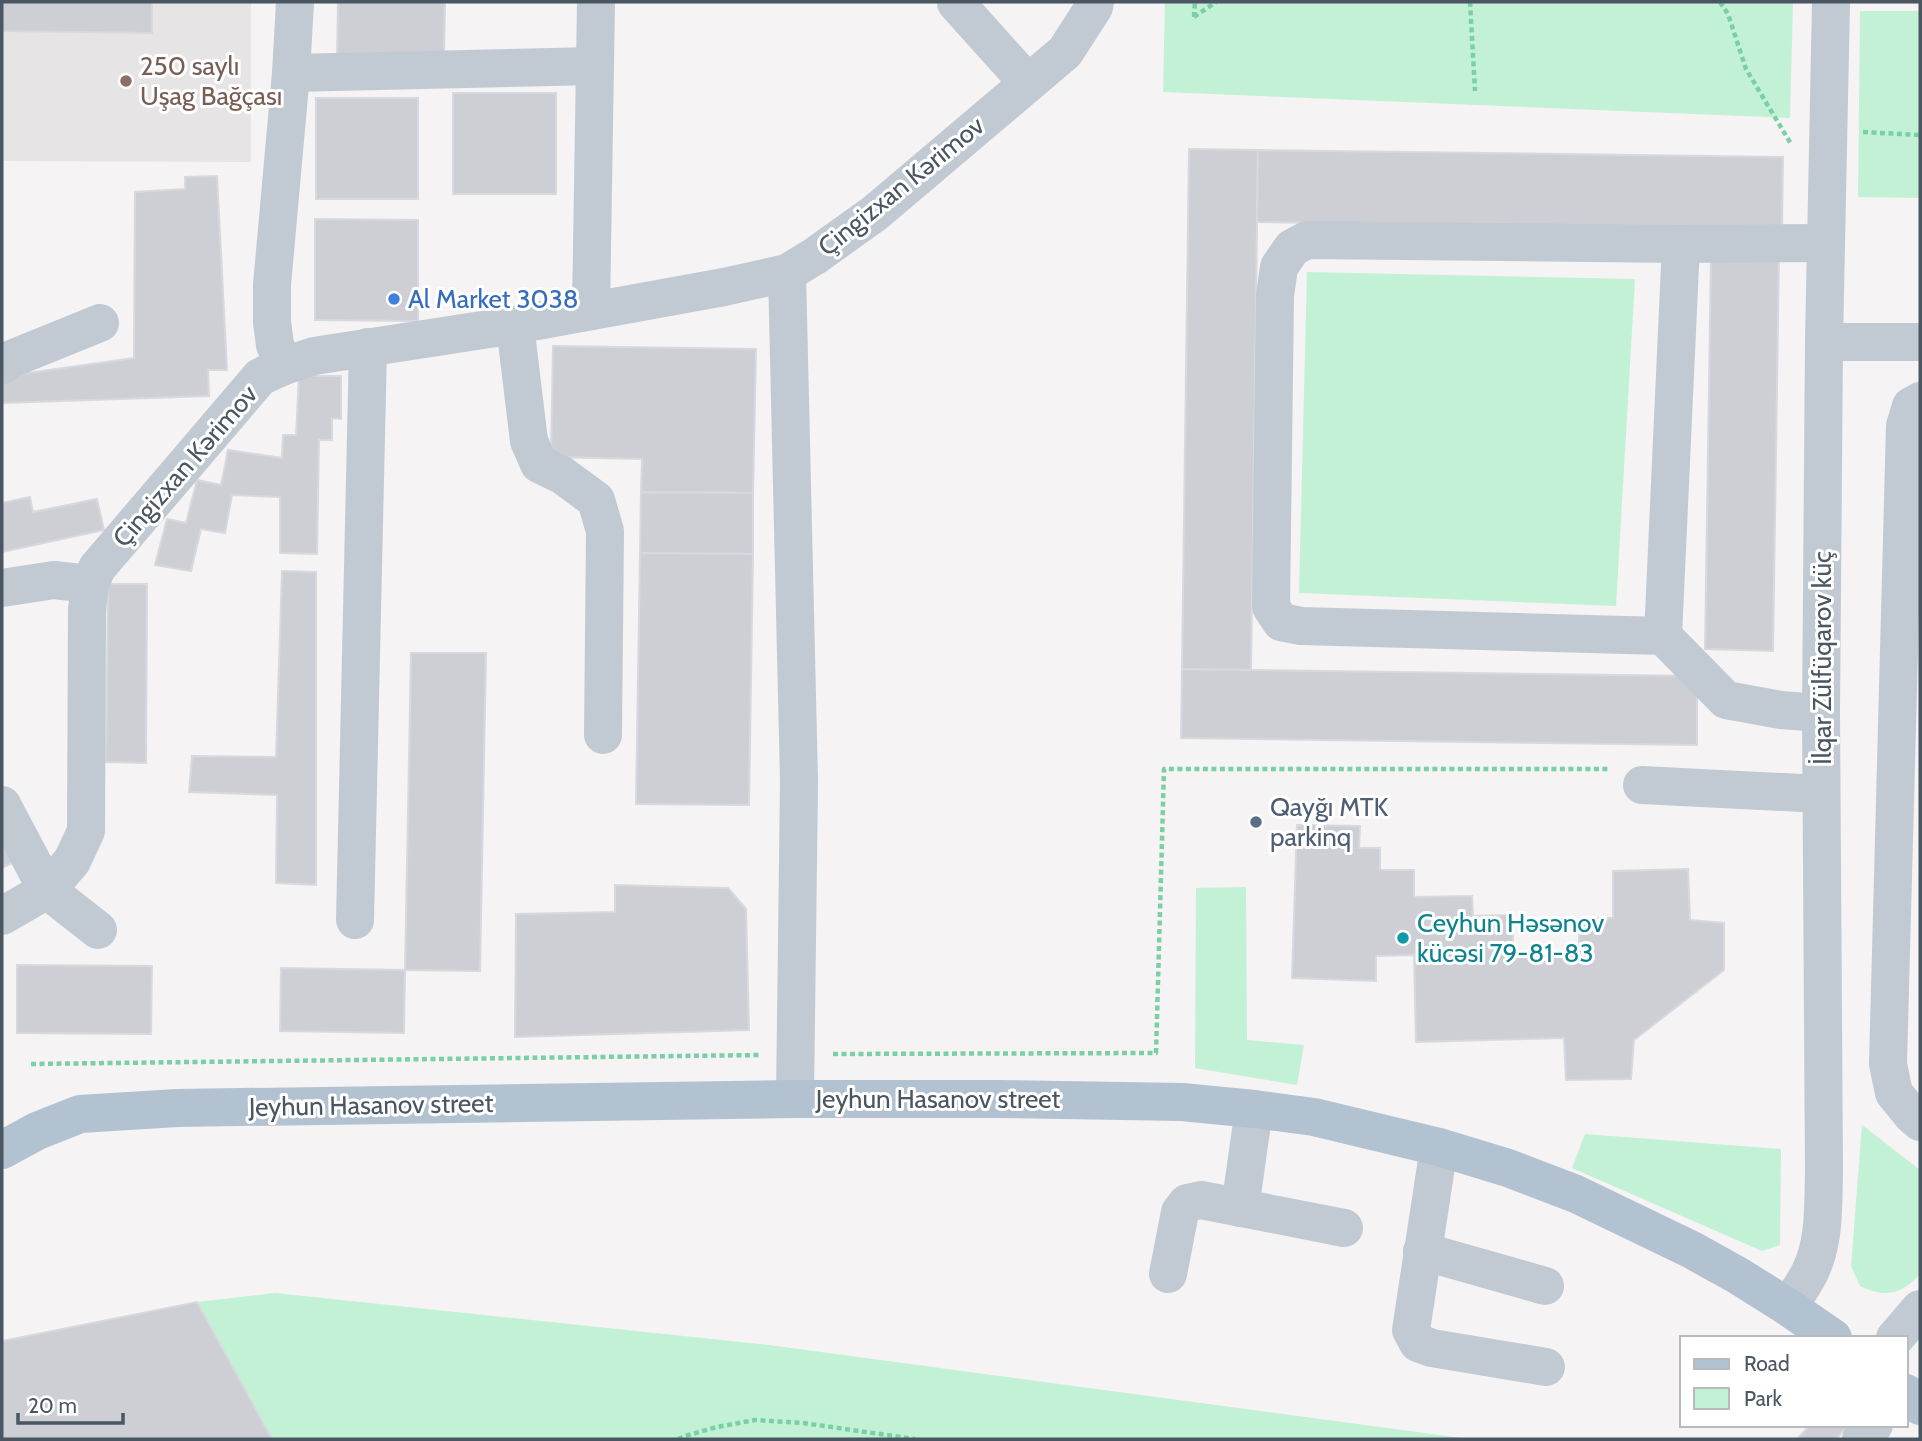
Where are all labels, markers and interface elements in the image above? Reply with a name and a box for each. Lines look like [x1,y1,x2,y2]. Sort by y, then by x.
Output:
place label: 250 saylı Uşag Bağçası [140,50,282,112]
marker: 250 saylı Uşag Bağçası [118,73,134,89]
street label: Çingizxan Kərimov [811,109,991,263]
place label: Al Market 3038 [408,283,579,315]
marker: Al Market 3038 [386,291,402,307]
street label: Çingizxan Kərimov [106,378,264,554]
street label: İlqar Zülfüqarov küç [1806,551,1838,765]
place label: Qayğı MTK parkinq [1270,791,1389,853]
marker: Qayğı MTK parkinq [1248,814,1264,830]
place label: Ceyhun Həsənov kücəsi 79-81-83 [1417,907,1604,969]
marker: Ceyhun Həsənov kücəsi 79-81-83 [1395,930,1411,946]
street label: Jeyhun Hasanov street [815,1083,1061,1115]
street label: Jeyhun Hasanov street [247,1087,494,1123]
legend [1680,1336,1908,1427]
text: Road [1744,1351,1790,1376]
scale bar [18,1382,122,1426]
text: Park [1744,1386,1782,1411]
text: 20 m [28,1393,77,1418]

